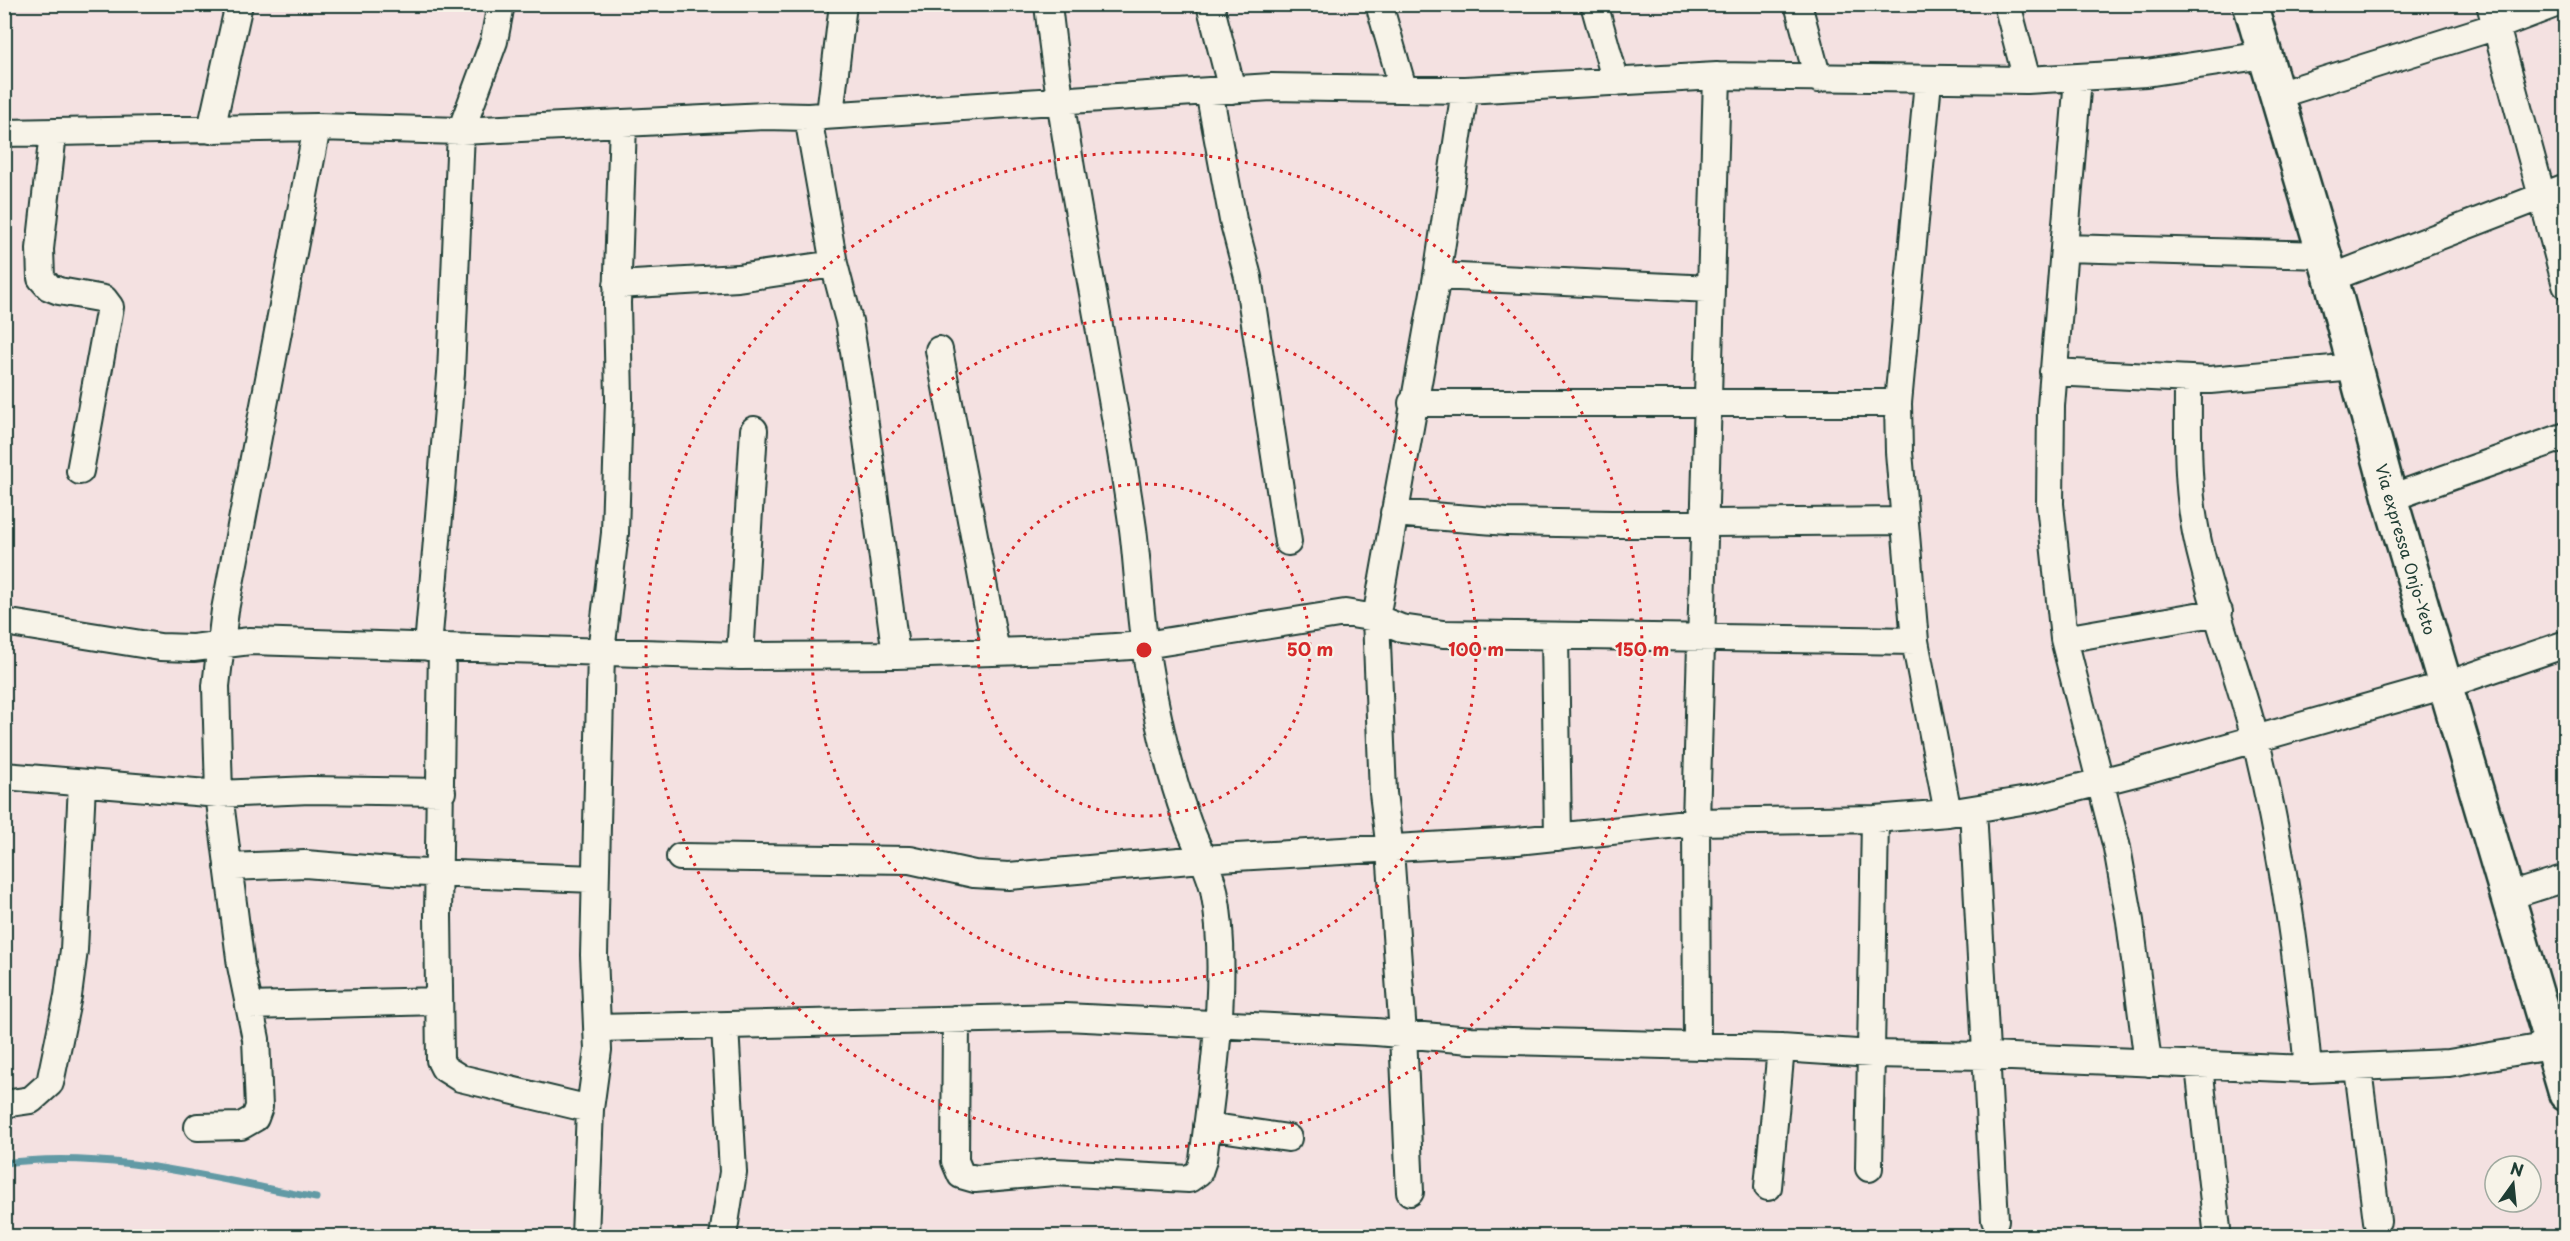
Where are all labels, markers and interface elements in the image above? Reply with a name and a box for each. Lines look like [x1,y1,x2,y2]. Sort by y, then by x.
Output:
street label: Via expressa Onjo-Yeto [2370,461,2443,638]
text: 50 m [1287,635,1333,662]
text: 100 m [1448,635,1504,662]
text: 150 m [1615,635,1669,662]
centre of rings [1134,640,1154,660]
north arrow [2483,1154,2543,1214]
text: N [2508,1155,2526,1182]

